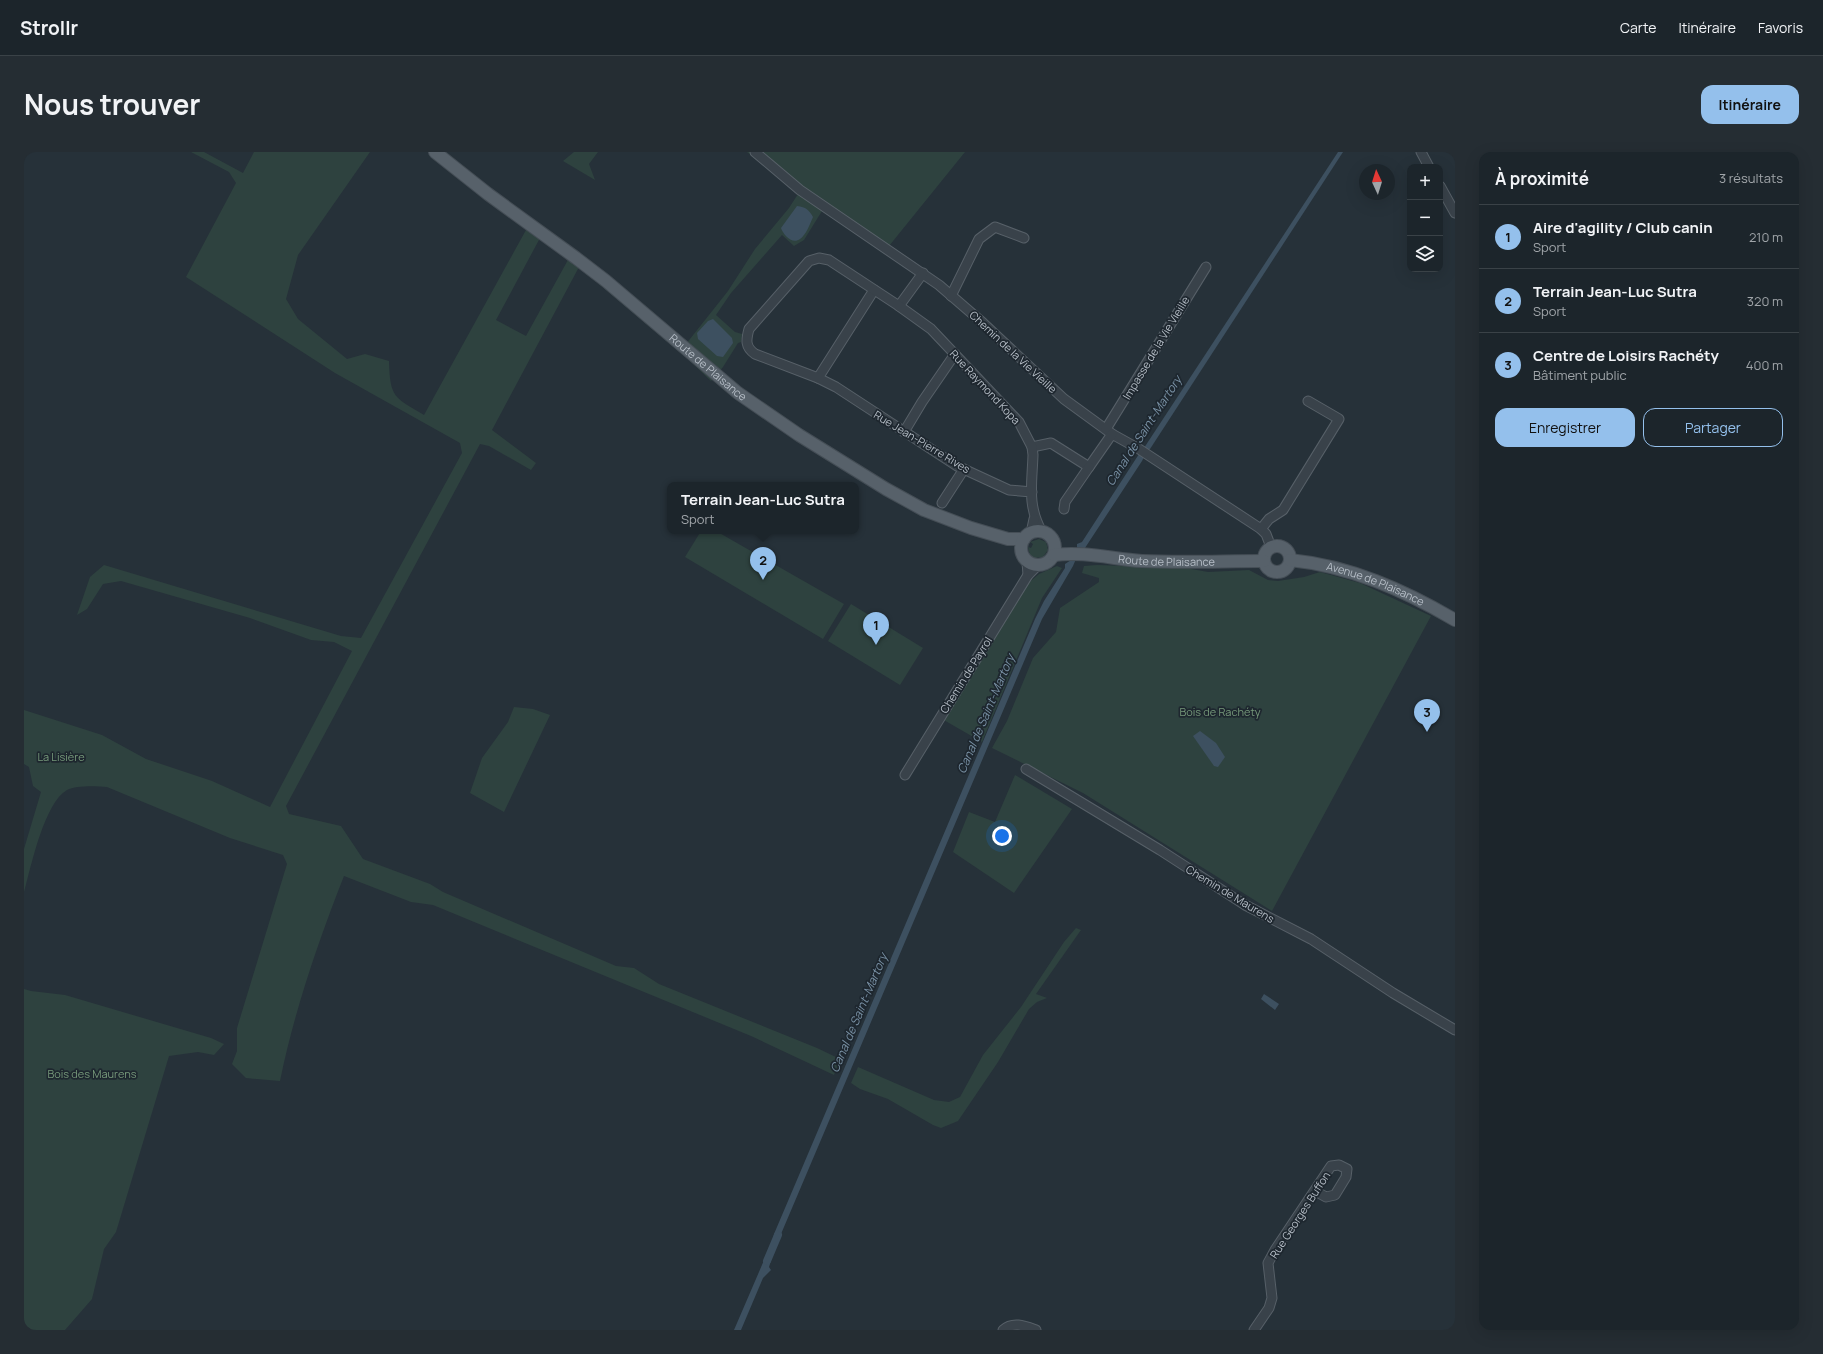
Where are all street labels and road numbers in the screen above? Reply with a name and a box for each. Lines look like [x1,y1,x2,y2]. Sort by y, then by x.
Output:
street label: Impasse de la Vie Vieille [1119,293,1193,402]
street label: Chemin de la Vie Vieille [966,307,1061,397]
street label: Route de Plaisance [667,330,750,404]
street label: Rue Raymond Kopa [947,346,1024,427]
street label: Rue Jean-Pierre Rives [871,407,973,476]
street label: Route de Plaisance [1117,551,1216,569]
street label: Avenue de Plaisance [1325,558,1428,609]
street label: Chemin de Payrol [936,634,995,716]
street label: Chemin de Maurens [1183,861,1277,926]
street label: Rue Georges Buffon [1266,1168,1333,1261]

